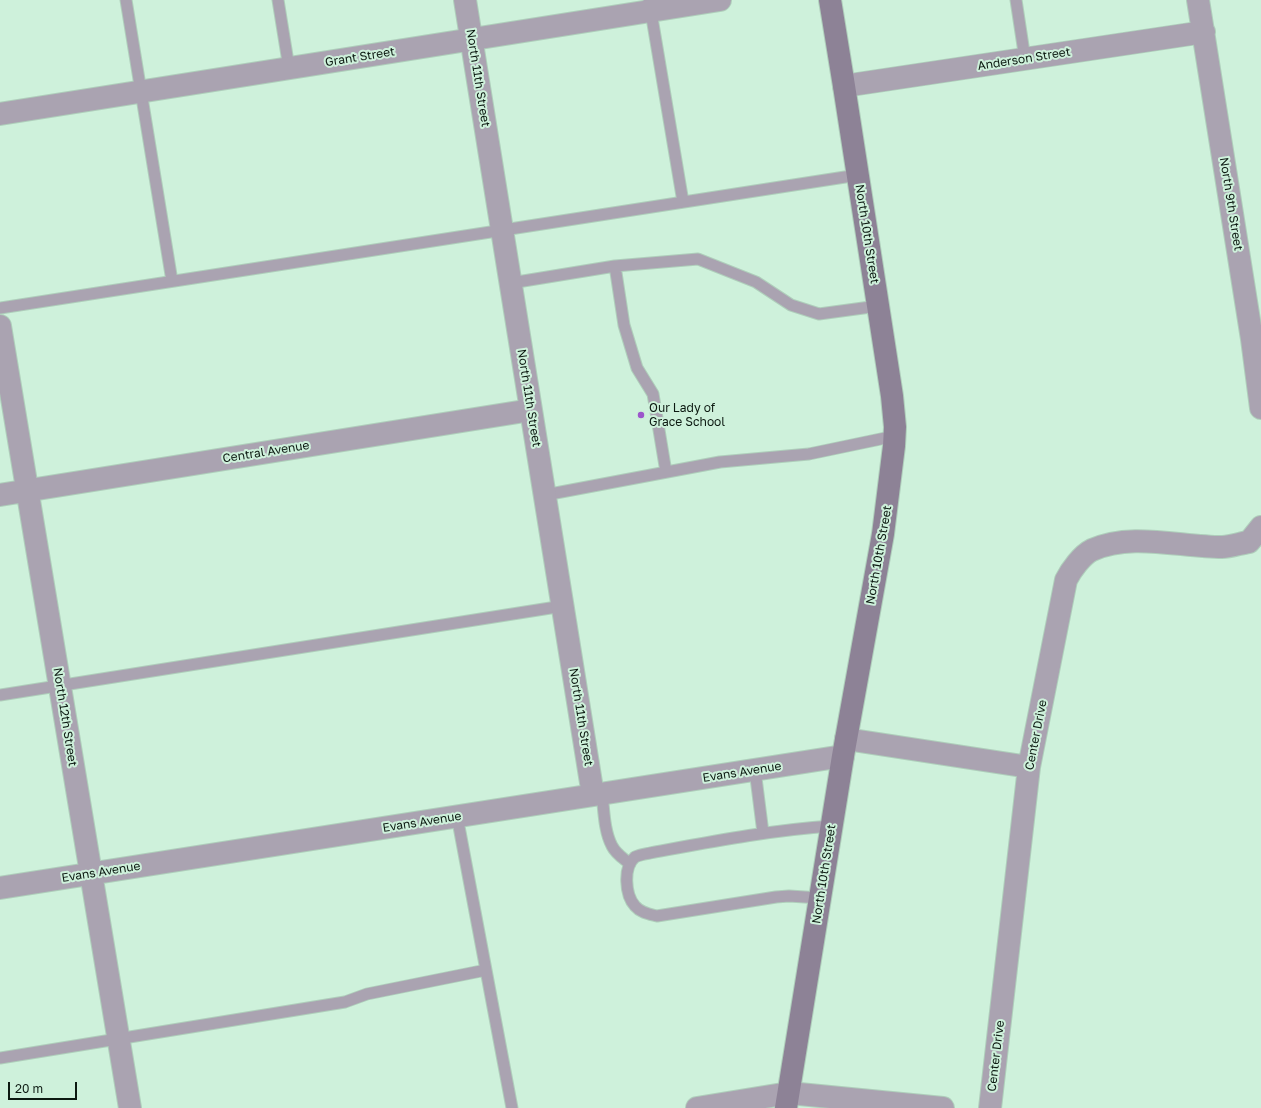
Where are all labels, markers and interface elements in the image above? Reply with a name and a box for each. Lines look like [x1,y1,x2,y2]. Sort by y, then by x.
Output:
street label: North 11th Street [463,28,493,128]
street label: Grant Street [324,44,396,70]
street label: Anderson Street [977,45,1071,73]
street label: North 9th Street [1217,156,1245,252]
street label: North 10th Street [852,183,882,285]
street label: North 11th Street [514,348,544,448]
place label: Our Lady of Grace School [649,401,725,429]
marker: Our Lady of Grace School [636,410,646,420]
street label: Central Avenue [222,438,310,466]
street label: North 10th Street [863,504,895,606]
street label: North 12th Street [50,667,80,767]
street label: North 11th Street [566,667,596,767]
street label: Center Drive [1022,699,1050,771]
street label: Evans Avenue [702,759,782,785]
street label: Evans Avenue [382,809,462,835]
street label: North 10th Street [809,823,839,925]
street label: Evans Avenue [61,859,141,885]
street label: Center Drive [984,1020,1008,1092]
scale bar [10,1074,79,1100]
text: 20 m [15,1081,43,1096]

